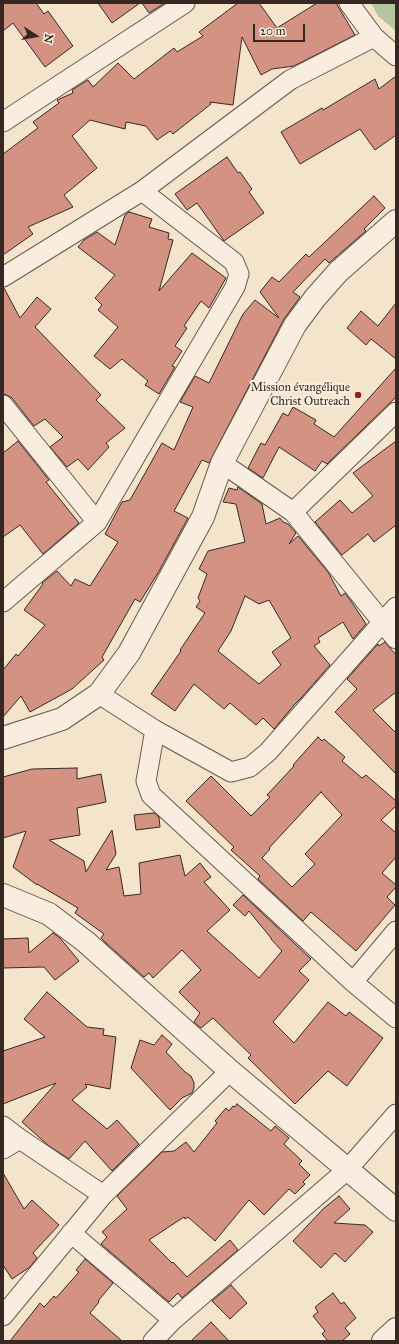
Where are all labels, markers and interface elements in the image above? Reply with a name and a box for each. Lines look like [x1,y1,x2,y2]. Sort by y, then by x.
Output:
north arrow [16,16,56,56]
scale bar [255,16,307,42]
text: 20 m [260,24,286,38]
text: N [41,33,56,45]
place label: Mission évangélique Christ Outreach [251,381,350,409]
marker: Mission évangélique Christ Outreach [353,390,363,400]

